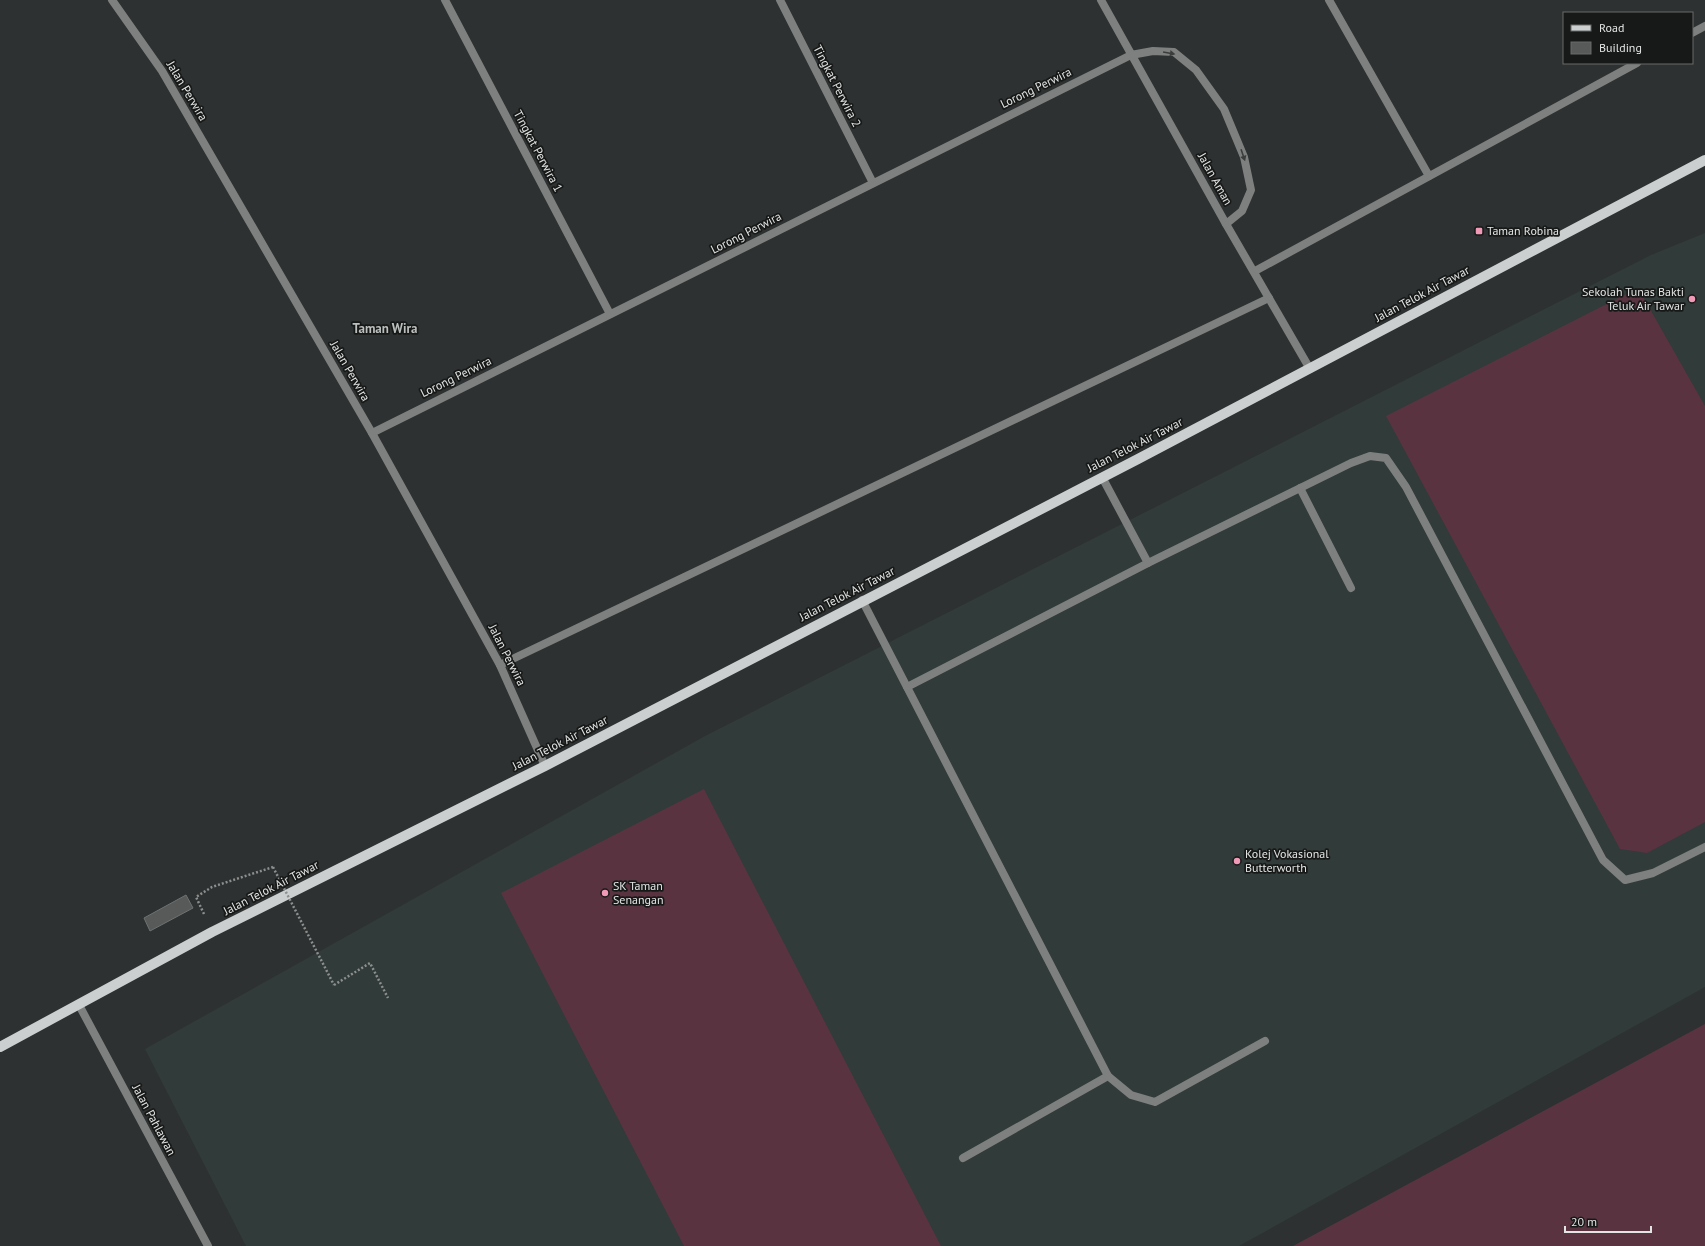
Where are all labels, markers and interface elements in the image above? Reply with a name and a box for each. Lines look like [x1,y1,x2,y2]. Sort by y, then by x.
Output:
legend [1563,12,1693,64]
text: Road [1599,20,1624,35]
text: Building [1599,40,1642,55]
street label: Tingkat Perwira 2 [810,42,865,129]
one-way arrow [1163,50,1176,56]
street label: Jalan Perwira [163,57,211,123]
street label: Lorong Perwira [998,64,1074,111]
street label: Tingkat Perwira 1 [511,107,566,194]
street label: Jalan Aman [1194,149,1236,208]
one-way arrow [1240,149,1246,161]
street label: Lorong Perwira [708,208,784,257]
place label: Taman Robina [1487,223,1559,238]
marker: Taman Robina [1474,226,1484,236]
street label: Jalan Telok Air Tawar [1371,262,1472,325]
place label: Sekolah Tunas Bakti Teluk Air Tawar [1582,284,1684,313]
marker: Sekolah Tunas Bakti Teluk Air Tawar [1687,294,1697,304]
district label: Taman Wira [352,320,418,337]
street label: Jalan Perwira [327,337,374,404]
street label: Lorong Perwira [418,353,494,400]
street label: Jalan Telok Air Tawar [1084,414,1185,476]
street label: Jalan Telok Air Tawar [796,563,897,625]
street label: Jalan Perwira [485,621,529,688]
street label: Jalan Telok Air Tawar [509,712,610,774]
place label: Kolej Vokasional Butterworth [1245,846,1329,875]
marker: Kolej Vokasional Butterworth [1232,856,1242,866]
street label: Jalan Telok Air Tawar [220,857,321,919]
place label: SK Taman Senangan [613,878,664,907]
marker: SK Taman Senangan [600,888,610,898]
street label: Jalan Pahlawan [129,1081,179,1158]
scale bar [1565,1208,1651,1234]
text: 20 m [1571,1214,1597,1229]

